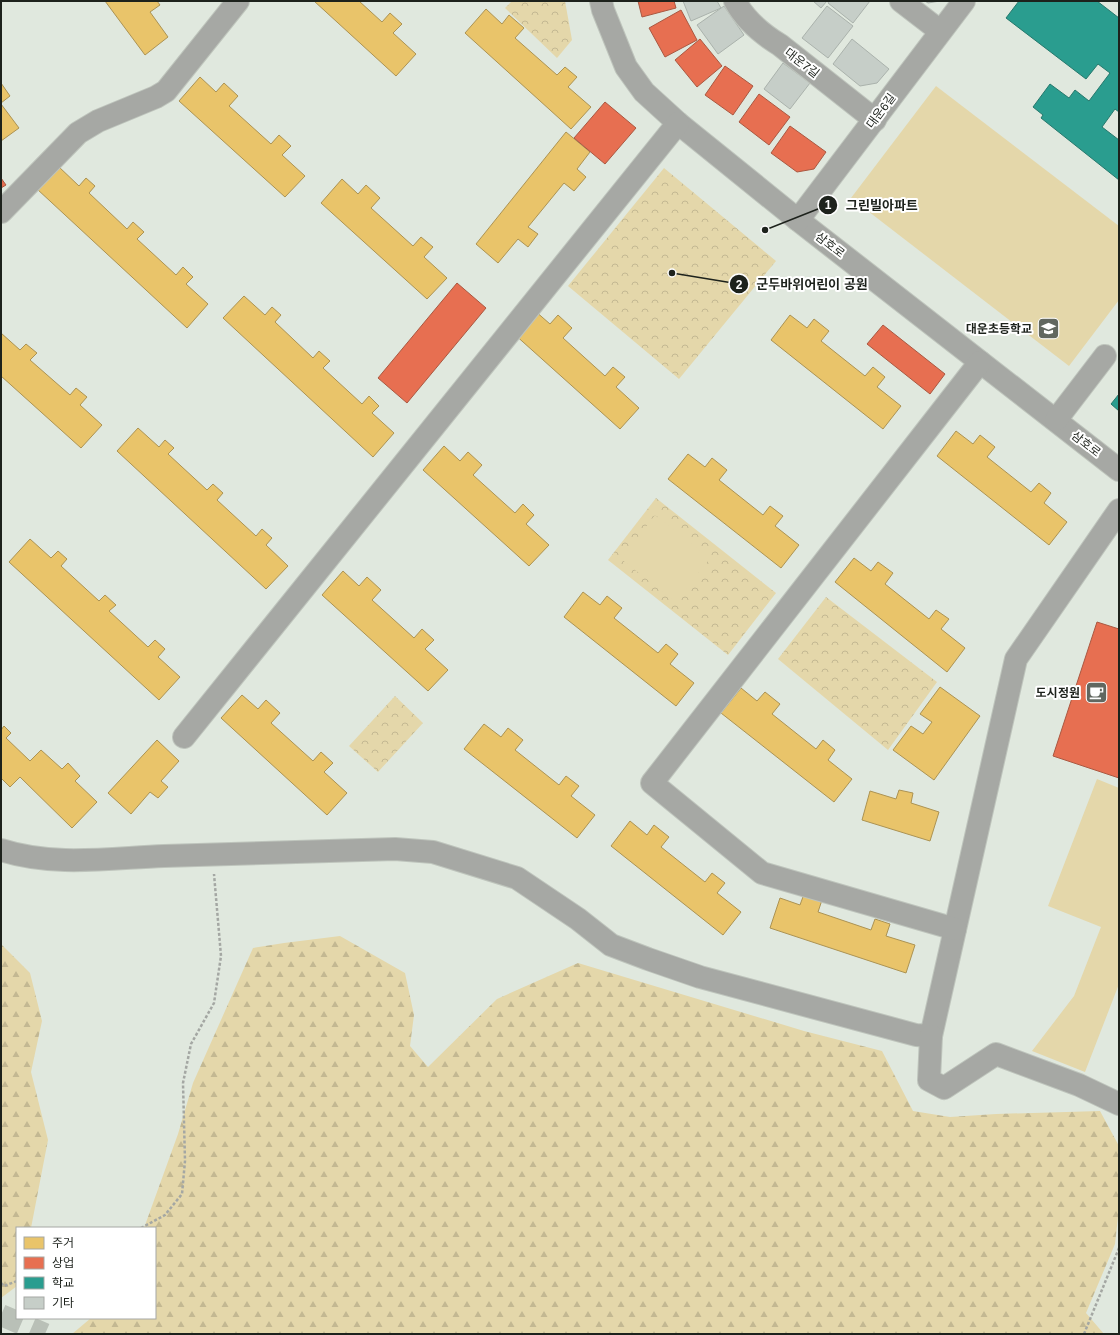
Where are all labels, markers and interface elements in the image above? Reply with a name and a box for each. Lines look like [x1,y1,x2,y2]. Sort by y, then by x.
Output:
street label: 대운7길 [782,45,822,81]
street label: 대운6길 [863,91,899,131]
callout: 그린빌아파트 [818,193,926,218]
text: 1 [825,198,832,212]
text: 그린빌아파트 [846,198,918,213]
street label: 삼호로 [813,229,847,261]
callout: 군두바위어린이 공원 [729,272,876,297]
text: 군두바위어린이 공원 [756,277,868,292]
text: 2 [736,278,743,292]
school or university icon: 대운초등학교 [1035,316,1061,342]
place label: 대운초등학교 [966,322,1032,336]
street label: 삼호로 [1069,428,1103,460]
cafe icon: 도시정원 [1083,680,1109,706]
place label: 도시정원 [1036,686,1080,700]
legend [16,1227,156,1319]
text: 주거 [52,1236,74,1250]
text: 상업 [52,1256,74,1270]
text: 학교 [52,1276,74,1290]
text: 기타 [52,1296,74,1310]

